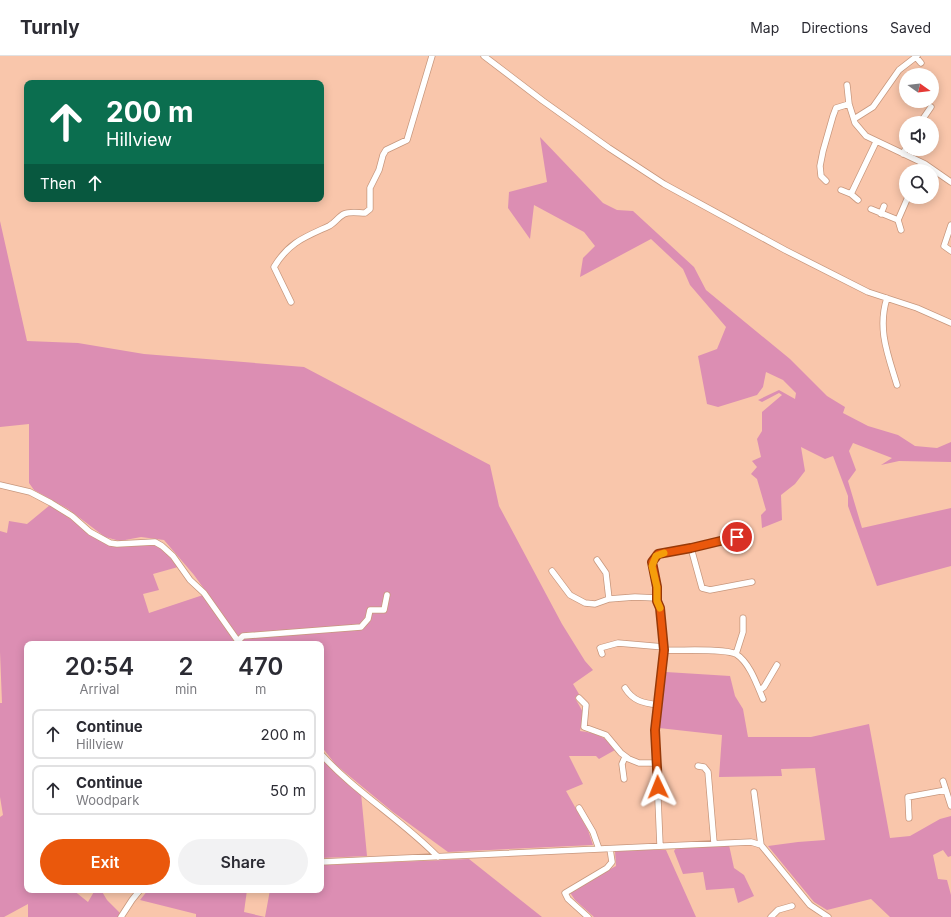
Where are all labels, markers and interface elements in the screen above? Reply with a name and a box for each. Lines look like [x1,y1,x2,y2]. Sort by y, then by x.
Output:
text: Turnly [20,16,80,39]
text: Map [750,19,779,36]
text: Directions [801,19,868,36]
text: Saved [890,19,931,36]
north arrow [899,68,939,108]
map controls [899,68,939,204]
text: 200 m [106,95,194,129]
icon: ahead [40,96,92,148]
button: sound [899,116,939,156]
text: Hillview [106,129,172,150]
button: search [899,164,939,204]
icon: ahead [84,172,106,194]
text: Then [40,174,76,193]
pin [720,520,754,554]
icon: arrive [726,526,748,548]
text: 20:54 [65,652,134,681]
text: 2 [179,652,194,681]
text: 470 [238,652,283,681]
text: Arrival [79,681,120,697]
text: min [175,681,197,697]
text: m [255,681,266,697]
text: Continue [76,717,143,736]
icon: ahead [42,723,64,745]
text: 200 m [261,725,306,744]
text: Hillview [76,736,124,752]
position arrow [637,766,679,808]
text: Continue [76,773,143,792]
icon: ahead [42,779,64,801]
text: 50 m [270,781,306,800]
text: Woodpark [76,792,139,808]
button: Exit [40,839,170,885]
button: Share [178,839,308,885]

